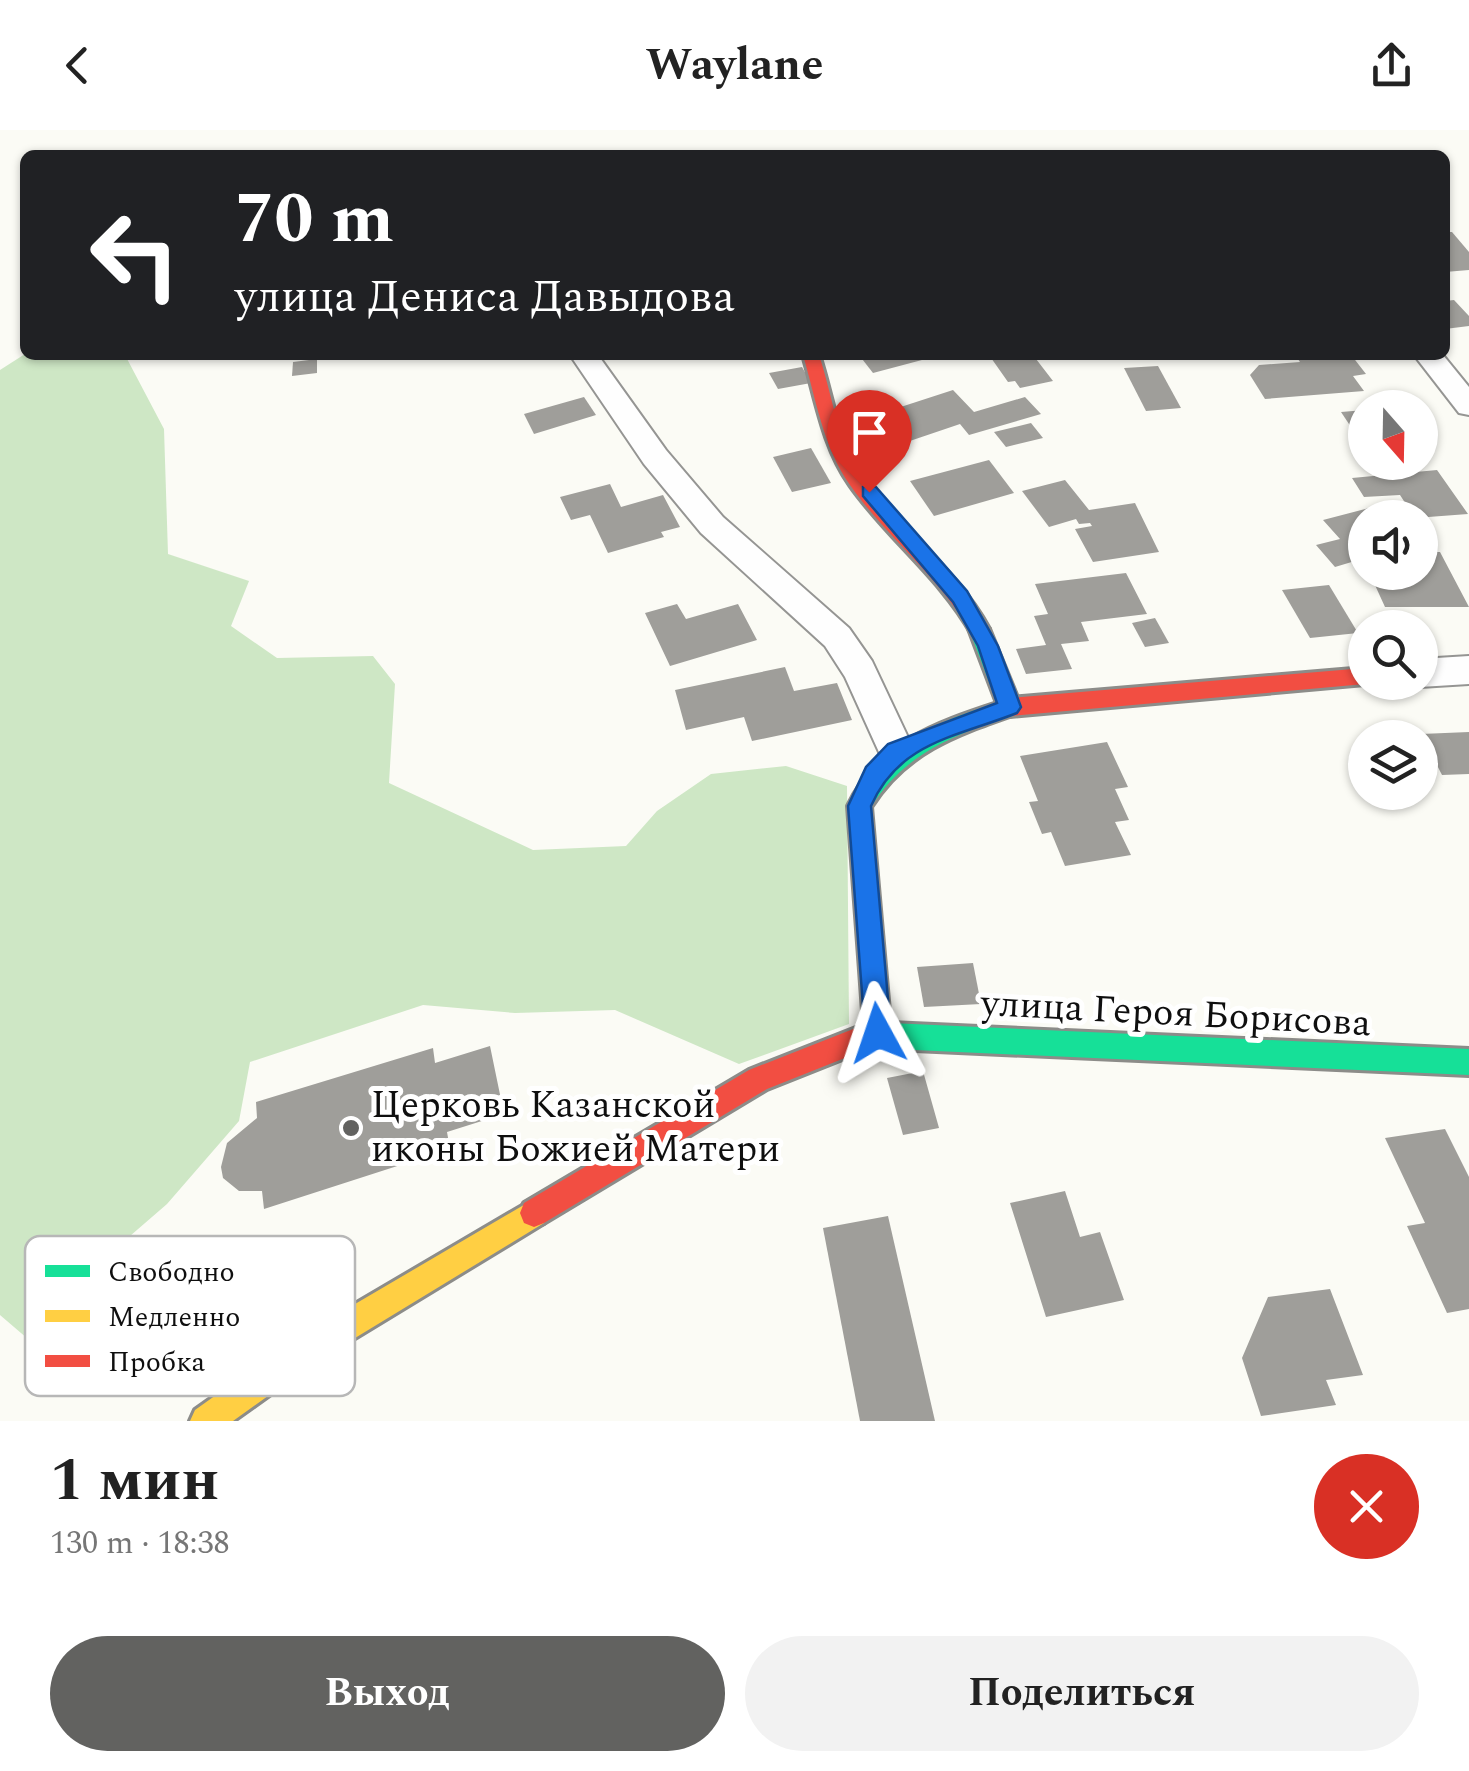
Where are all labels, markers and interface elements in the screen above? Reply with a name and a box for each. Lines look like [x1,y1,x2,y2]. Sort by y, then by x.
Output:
text: Waylane [646,31,823,100]
icon: back [50,38,105,93]
icon: share [1364,38,1419,93]
text: 70 m [235,167,394,273]
icon: left [70,190,200,320]
text: улица Дениса Давыдова [235,263,735,332]
pin [827,390,912,493]
north arrow [1348,390,1438,480]
map controls [1348,390,1438,810]
icon: arrive [842,405,897,460]
button: sound [1348,500,1438,590]
button: search [1348,610,1438,700]
button: layers [1348,720,1438,810]
street label: улица Героя Борисова [979,975,1373,1053]
position arrow [826,981,930,1085]
place label: Церковь Казанской иконы Божией Матери [371,1077,780,1179]
marker: Церковь Казанской иконы Божией Матери [340,1117,362,1139]
legend [25,1236,355,1396]
text: Свободно [108,1251,235,1294]
text: Медленно [108,1296,240,1339]
text: Пробка [108,1341,205,1384]
text: 1 мин [50,1435,219,1527]
button: close [1314,1454,1419,1559]
text: 130 m · 18:38 [50,1519,230,1568]
button: Выход [50,1636,725,1751]
button: Поделиться [745,1636,1419,1751]

